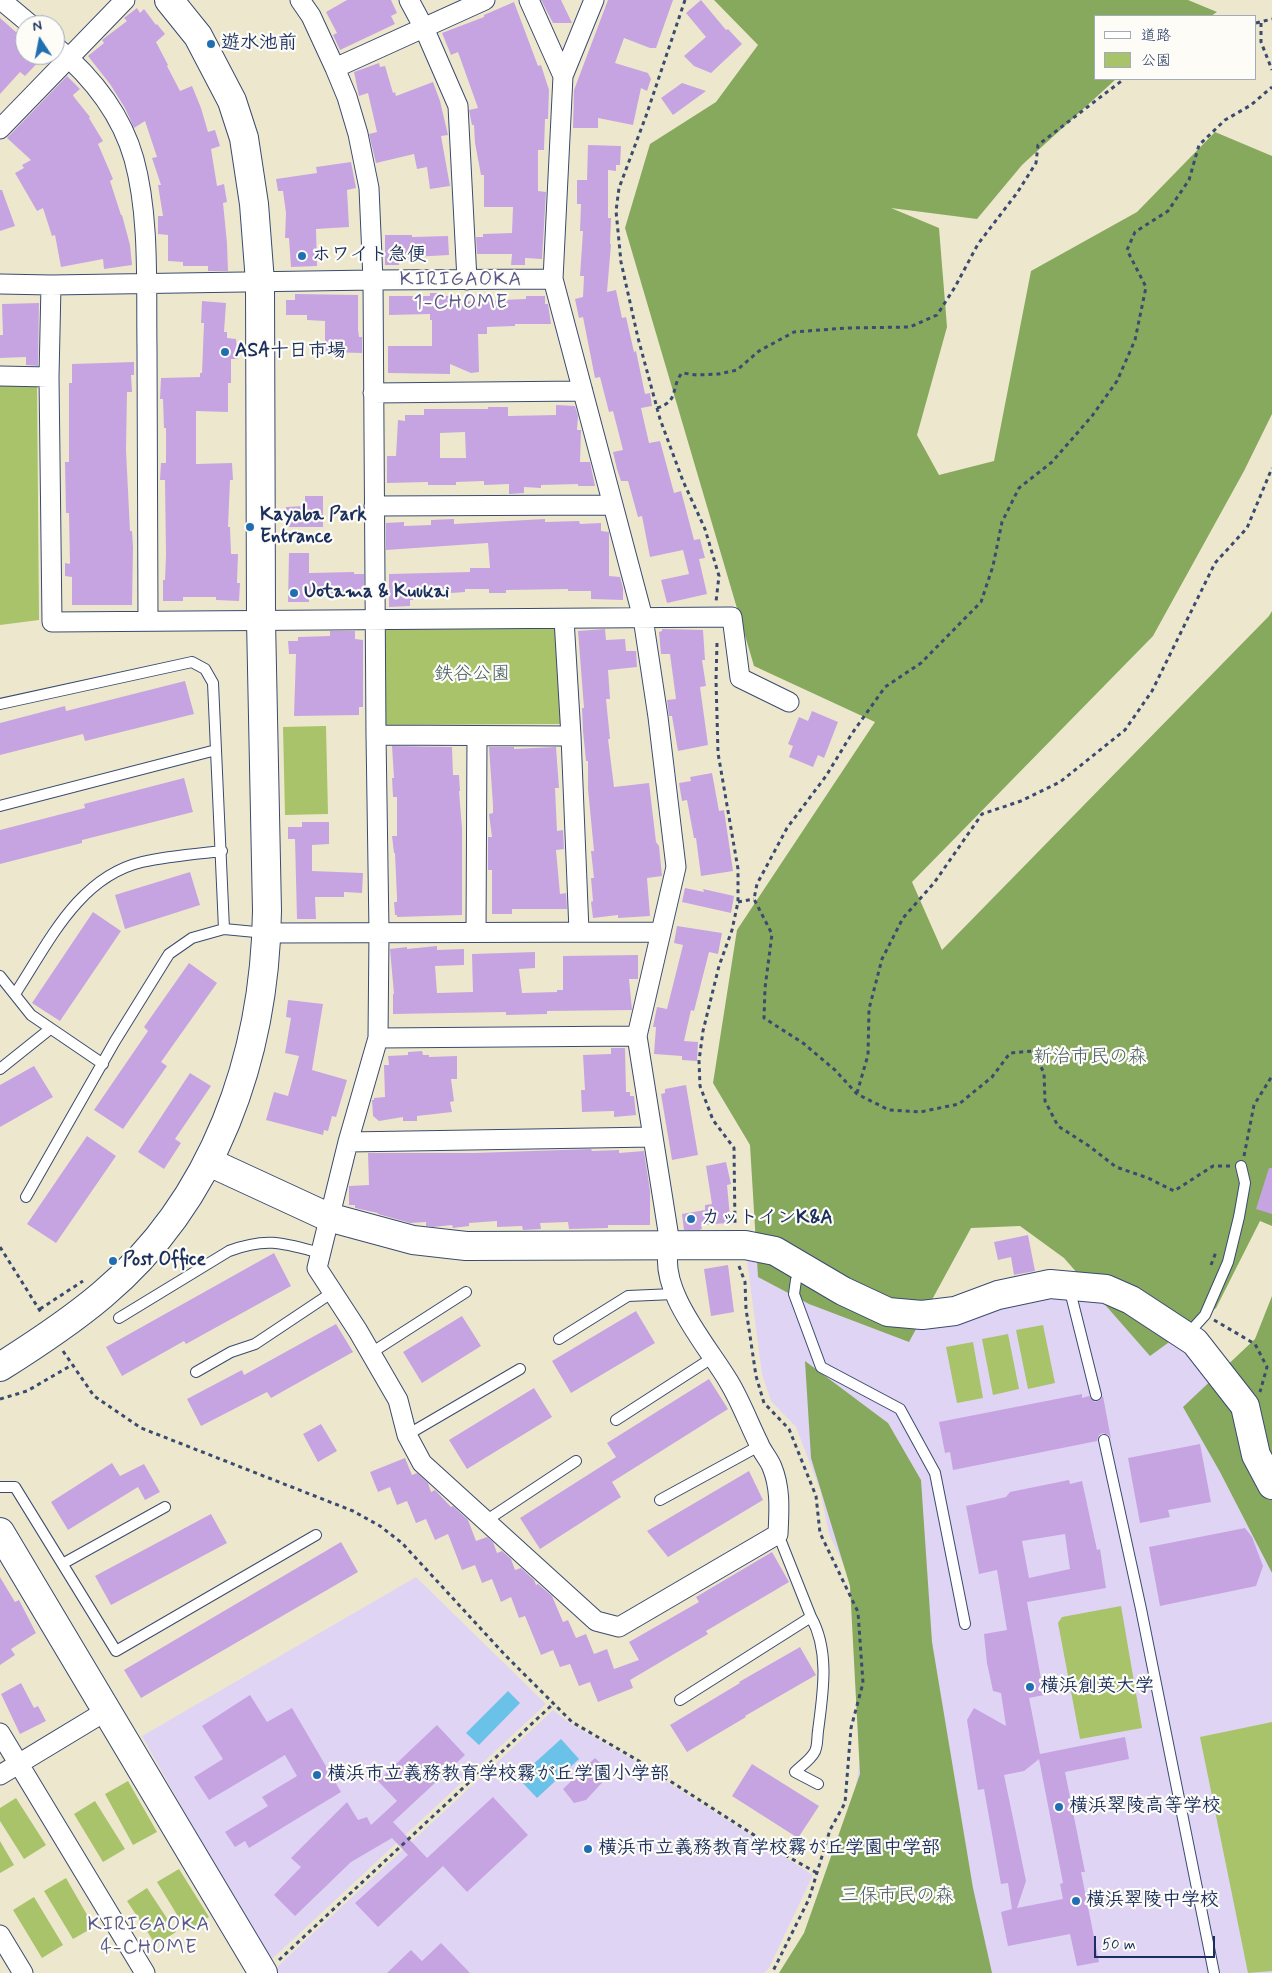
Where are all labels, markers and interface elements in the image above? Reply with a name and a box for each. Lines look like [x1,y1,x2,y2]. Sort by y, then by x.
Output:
north arrow [15,15,65,65]
legend [1094,15,1257,80]
text: N [31,17,44,36]
text: 道路 [1141,26,1171,46]
place label: 遊水池前 [221,33,297,55]
marker: 遊水池前 [205,38,217,50]
text: 公園 [1141,51,1171,71]
place label: ホワイト急便 [312,245,426,267]
marker: ホワイト急便 [296,250,308,262]
district label: KIRIGAOKA 1-CHOME [398,269,524,316]
place label: ASA十日市場 [235,341,346,363]
marker: ASA十日市場 [219,346,231,358]
place label: Kayaba Park Entrance [260,505,367,549]
marker: Kayaba Park Entrance [244,521,256,533]
place label: Uotama & Kuukai [304,582,449,604]
marker: Uotama & Kuukai [288,587,300,599]
park label: 鉄谷公園 [434,664,510,686]
park label: 新治市民の森 [1033,1047,1147,1069]
place label: カットインK&A [701,1208,833,1230]
marker: カットインK&A [685,1213,697,1225]
place label: Post Office [123,1250,206,1272]
marker: Post Office [107,1255,119,1267]
place label: 横浜創英大学 [1040,1676,1154,1698]
marker: 横浜創英大学 [1024,1681,1036,1693]
place label: 横浜市立義務教育学校霧が丘学園小学部 [327,1764,669,1786]
marker: 横浜市立義務教育学校霧が丘学園小学部 [311,1769,323,1781]
place label: 横浜翠陵高等学校 [1069,1796,1221,1818]
marker: 横浜翠陵高等学校 [1053,1801,1065,1813]
place label: 横浜市立義務教育学校霧が丘学園中学部 [598,1838,940,1860]
marker: 横浜市立義務教育学校霧が丘学園中学部 [582,1843,594,1855]
park label: 三保市民の森 [840,1886,954,1908]
place label: 横浜翠陵中学校 [1086,1890,1219,1912]
marker: 横浜翠陵中学校 [1070,1895,1082,1907]
district label: KIRIGAOKA 4-CHOME [86,1914,212,1961]
scale bar [1097,1926,1218,1958]
text: 50 m [1102,1935,1136,1955]

